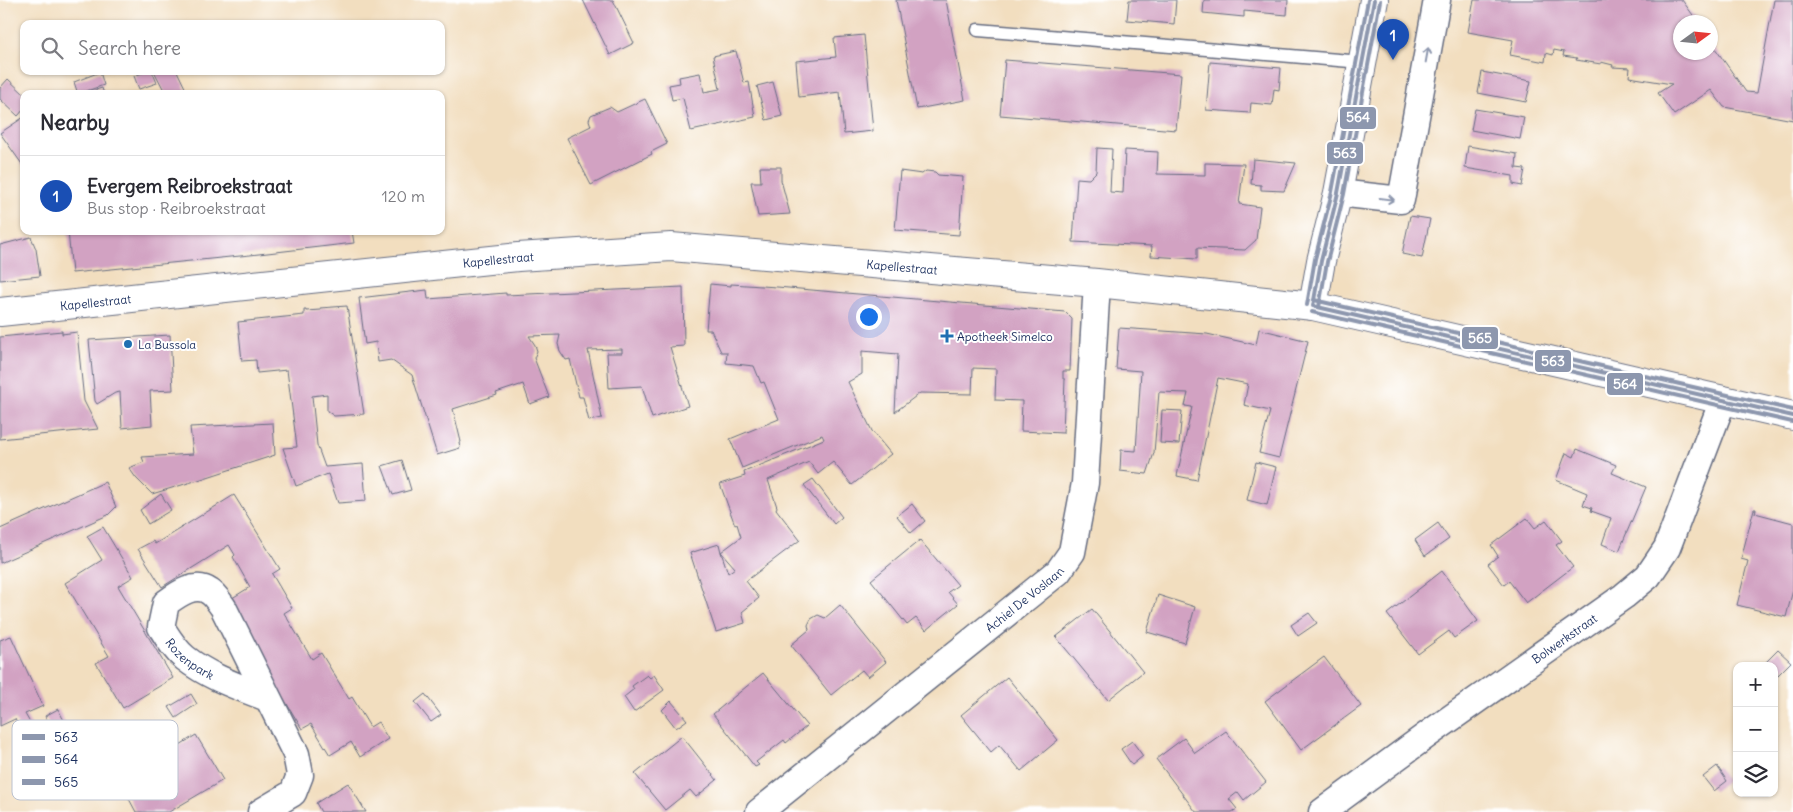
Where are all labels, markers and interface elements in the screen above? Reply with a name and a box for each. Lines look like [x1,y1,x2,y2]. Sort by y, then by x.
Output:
north arrow [1673,15,1718,60]
pin: 1 [1377,19,1409,60]
search box [20,20,445,75]
icon: search [38,34,66,62]
text: Search here [78,36,181,60]
one-way arrow [1423,47,1433,63]
line badge: 564 [1339,106,1377,130]
text: 564 [1346,108,1370,126]
text: Nearby [40,109,110,136]
line badge: 563 [1326,141,1364,165]
text: 563 [1333,144,1357,162]
text: Evergem Reibroekstraat [87,174,292,198]
text: 1 [53,186,59,206]
text: 120 m [382,186,425,206]
one-way arrow [1379,194,1395,204]
text: Bus stop · Reibroekstraat [87,198,266,218]
street label: Kapellestraat [462,248,534,270]
street label: Kapellestraat [866,256,938,277]
street label: Kapellestraat [59,291,132,313]
your location [856,304,882,330]
line badge: 565 [1461,326,1499,350]
place label: Apotheek Simelco [957,329,1053,344]
text: 565 [1468,329,1492,347]
marker: Apotheek Simelco [941,330,953,342]
place label: La Bussola [138,337,196,352]
marker: La Bussola [122,338,134,350]
line badge: 563 [1534,349,1572,373]
text: 563 [1541,352,1565,370]
line badge: 564 [1606,372,1644,396]
text: 564 [1613,375,1637,393]
street label: Achiel De Voslaan [982,564,1067,635]
street label: Bolwerkstraat [1529,610,1600,666]
street label: Rozenpark [163,635,217,682]
map controls [1733,662,1778,797]
button: + [1733,662,1778,707]
button: − [1733,707,1778,752]
legend [12,720,178,800]
text: 563 [54,728,78,746]
text: 564 [54,750,78,768]
button: layers [1733,752,1778,797]
text: 565 [54,773,78,791]

